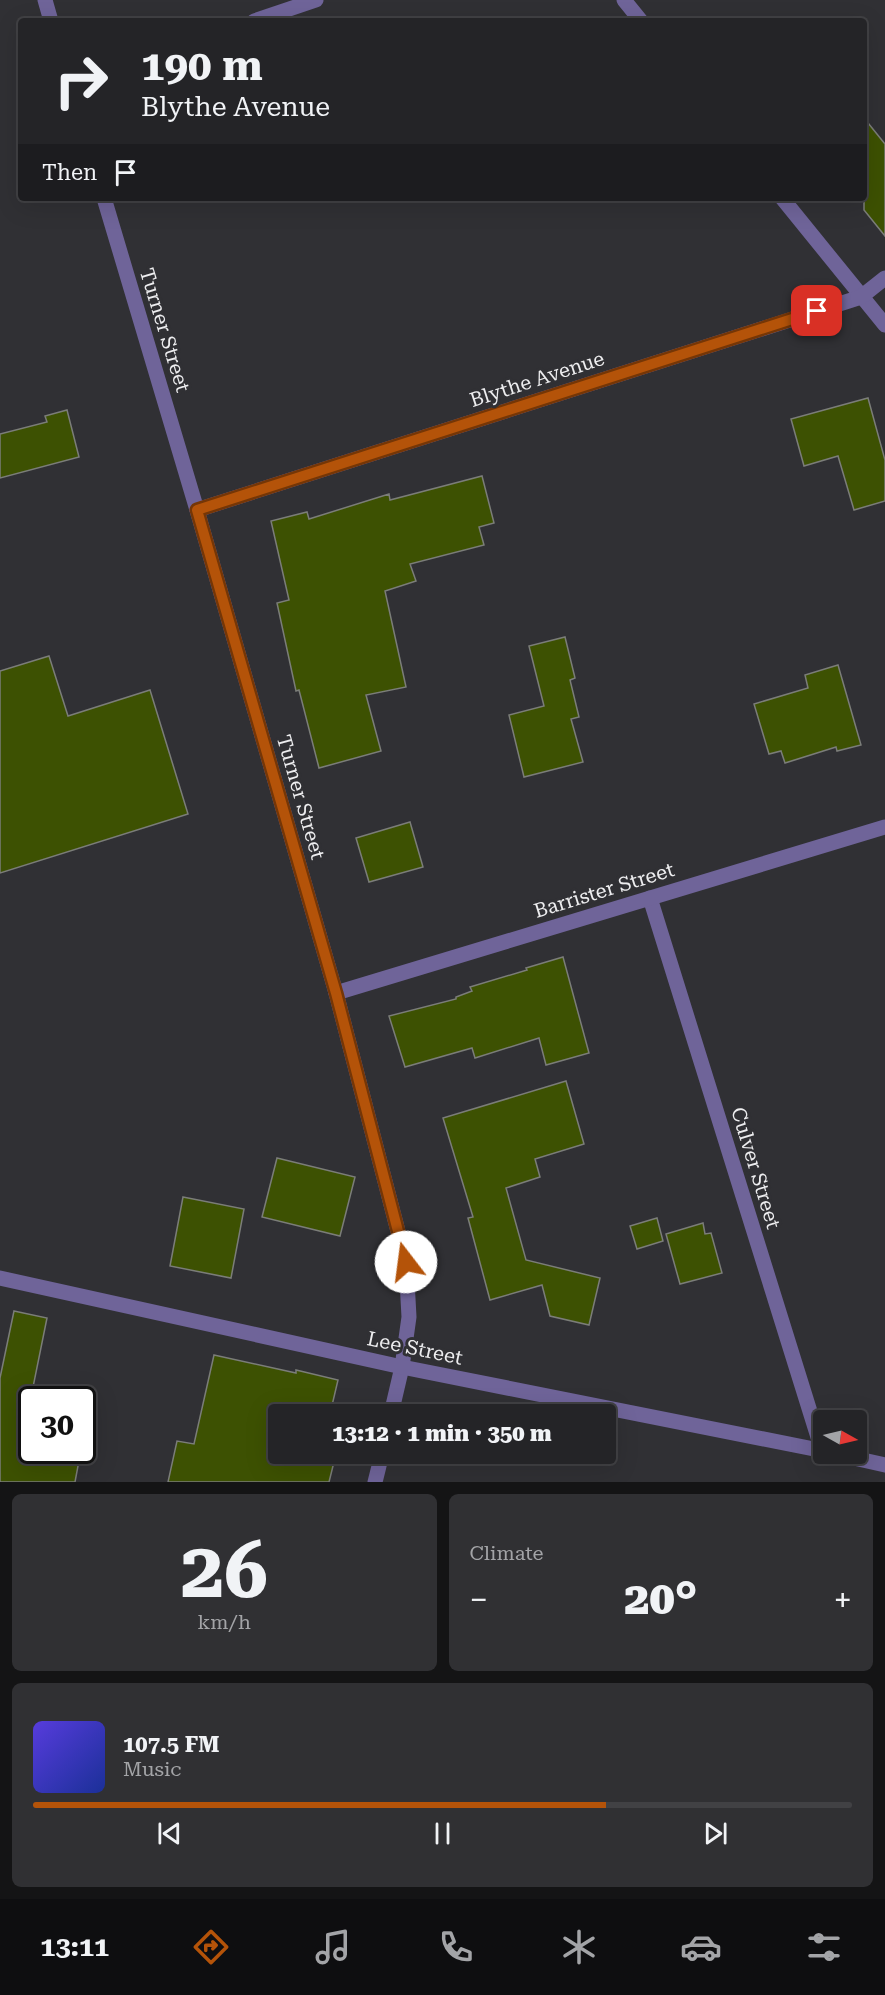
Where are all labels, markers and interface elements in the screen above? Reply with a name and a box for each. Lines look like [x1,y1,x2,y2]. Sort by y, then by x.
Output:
text: 190 m [141,41,263,90]
icon: right [42,42,120,120]
text: Blythe Avenue [141,91,330,123]
icon: arrive [109,156,142,189]
text: Then [42,160,97,185]
street label: Turner Street [135,265,195,395]
pin [791,285,842,336]
icon: arrive [800,294,833,327]
street label: Blythe Avenue [467,346,607,412]
street label: Turner Street [272,732,330,863]
street label: Barrister Street [531,857,678,923]
street label: Culver Street [726,1104,786,1232]
position arrow [374,1230,438,1294]
street label: Lee Street [365,1326,465,1370]
speed limit sign: 30 [18,1386,96,1464]
north arrow [813,1410,867,1464]
map controls [813,1410,867,1464]
text: 13:12 · 1 min · 350 m [332,1421,552,1446]
text: 26 [181,1525,268,1616]
text: Climate [470,1541,544,1565]
text: 20° [624,1572,697,1625]
text: − [470,1580,488,1619]
text: + [834,1580,852,1619]
text: km/h [197,1610,251,1634]
text: 107.5 FM [123,1732,220,1757]
text: Music [123,1757,182,1781]
icon: previous [153,1817,186,1850]
icon: pause [426,1817,459,1850]
icon: next [699,1817,732,1850]
icon: directions [190,1926,232,1968]
icon: music [312,1926,354,1968]
icon: phone [435,1926,477,1968]
icon: climate [558,1926,600,1968]
icon: car [680,1926,722,1968]
icon: filters [803,1926,845,1968]
text: 13:11 [40,1931,109,1963]

